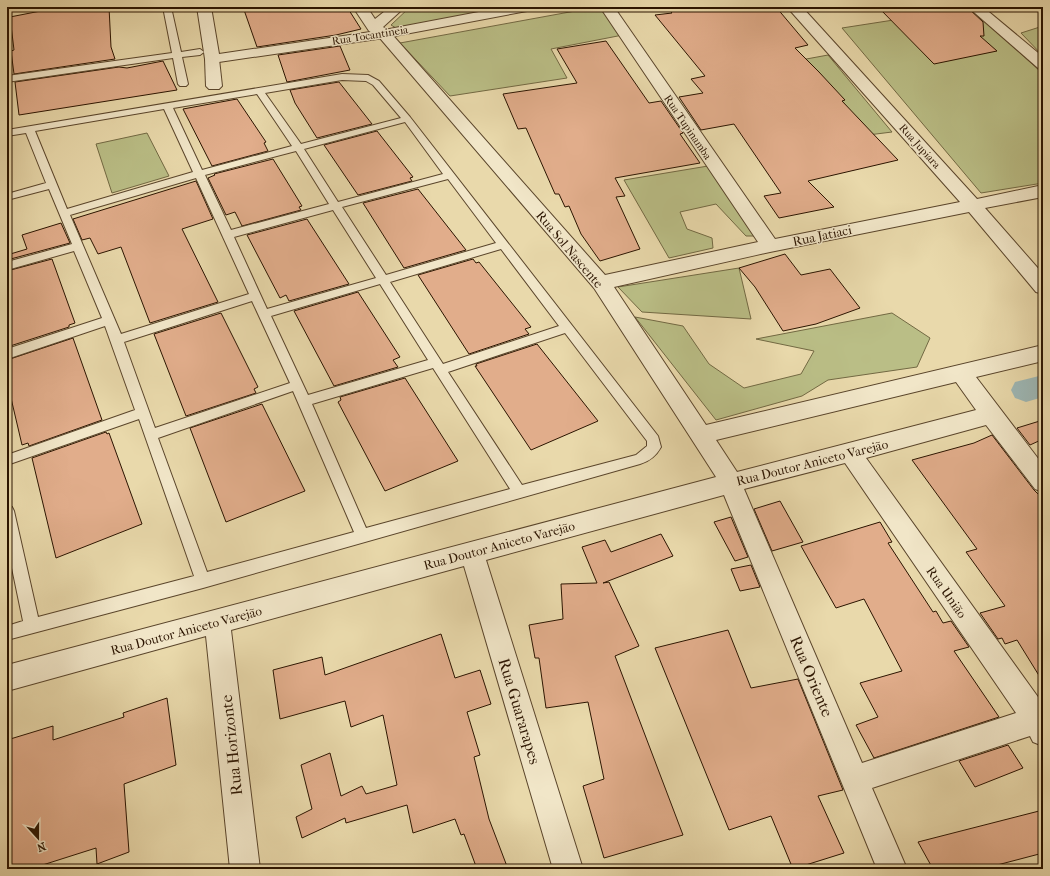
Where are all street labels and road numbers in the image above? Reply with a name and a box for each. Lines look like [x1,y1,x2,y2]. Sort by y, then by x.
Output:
street label: Rua Tocantineia [331,23,410,48]
street label: Rua Tupinamba [661,92,715,163]
street label: Rua Jupiara [896,121,944,172]
street label: Rua Sol Nascente [533,208,607,291]
street label: Rua Jatiaci [791,222,853,249]
street label: Rua Doutor Aniceto Varejão [735,436,890,489]
street label: Rua Doutor Aniceto Varejão [422,518,577,573]
street label: Rua União [923,564,970,621]
street label: Rua Doutor Aniceto Varejão [109,603,264,658]
street label: Rua Oriente [786,633,837,720]
street label: Rua Guararapes [494,656,545,767]
street label: Rua Horizonte [217,694,246,796]

